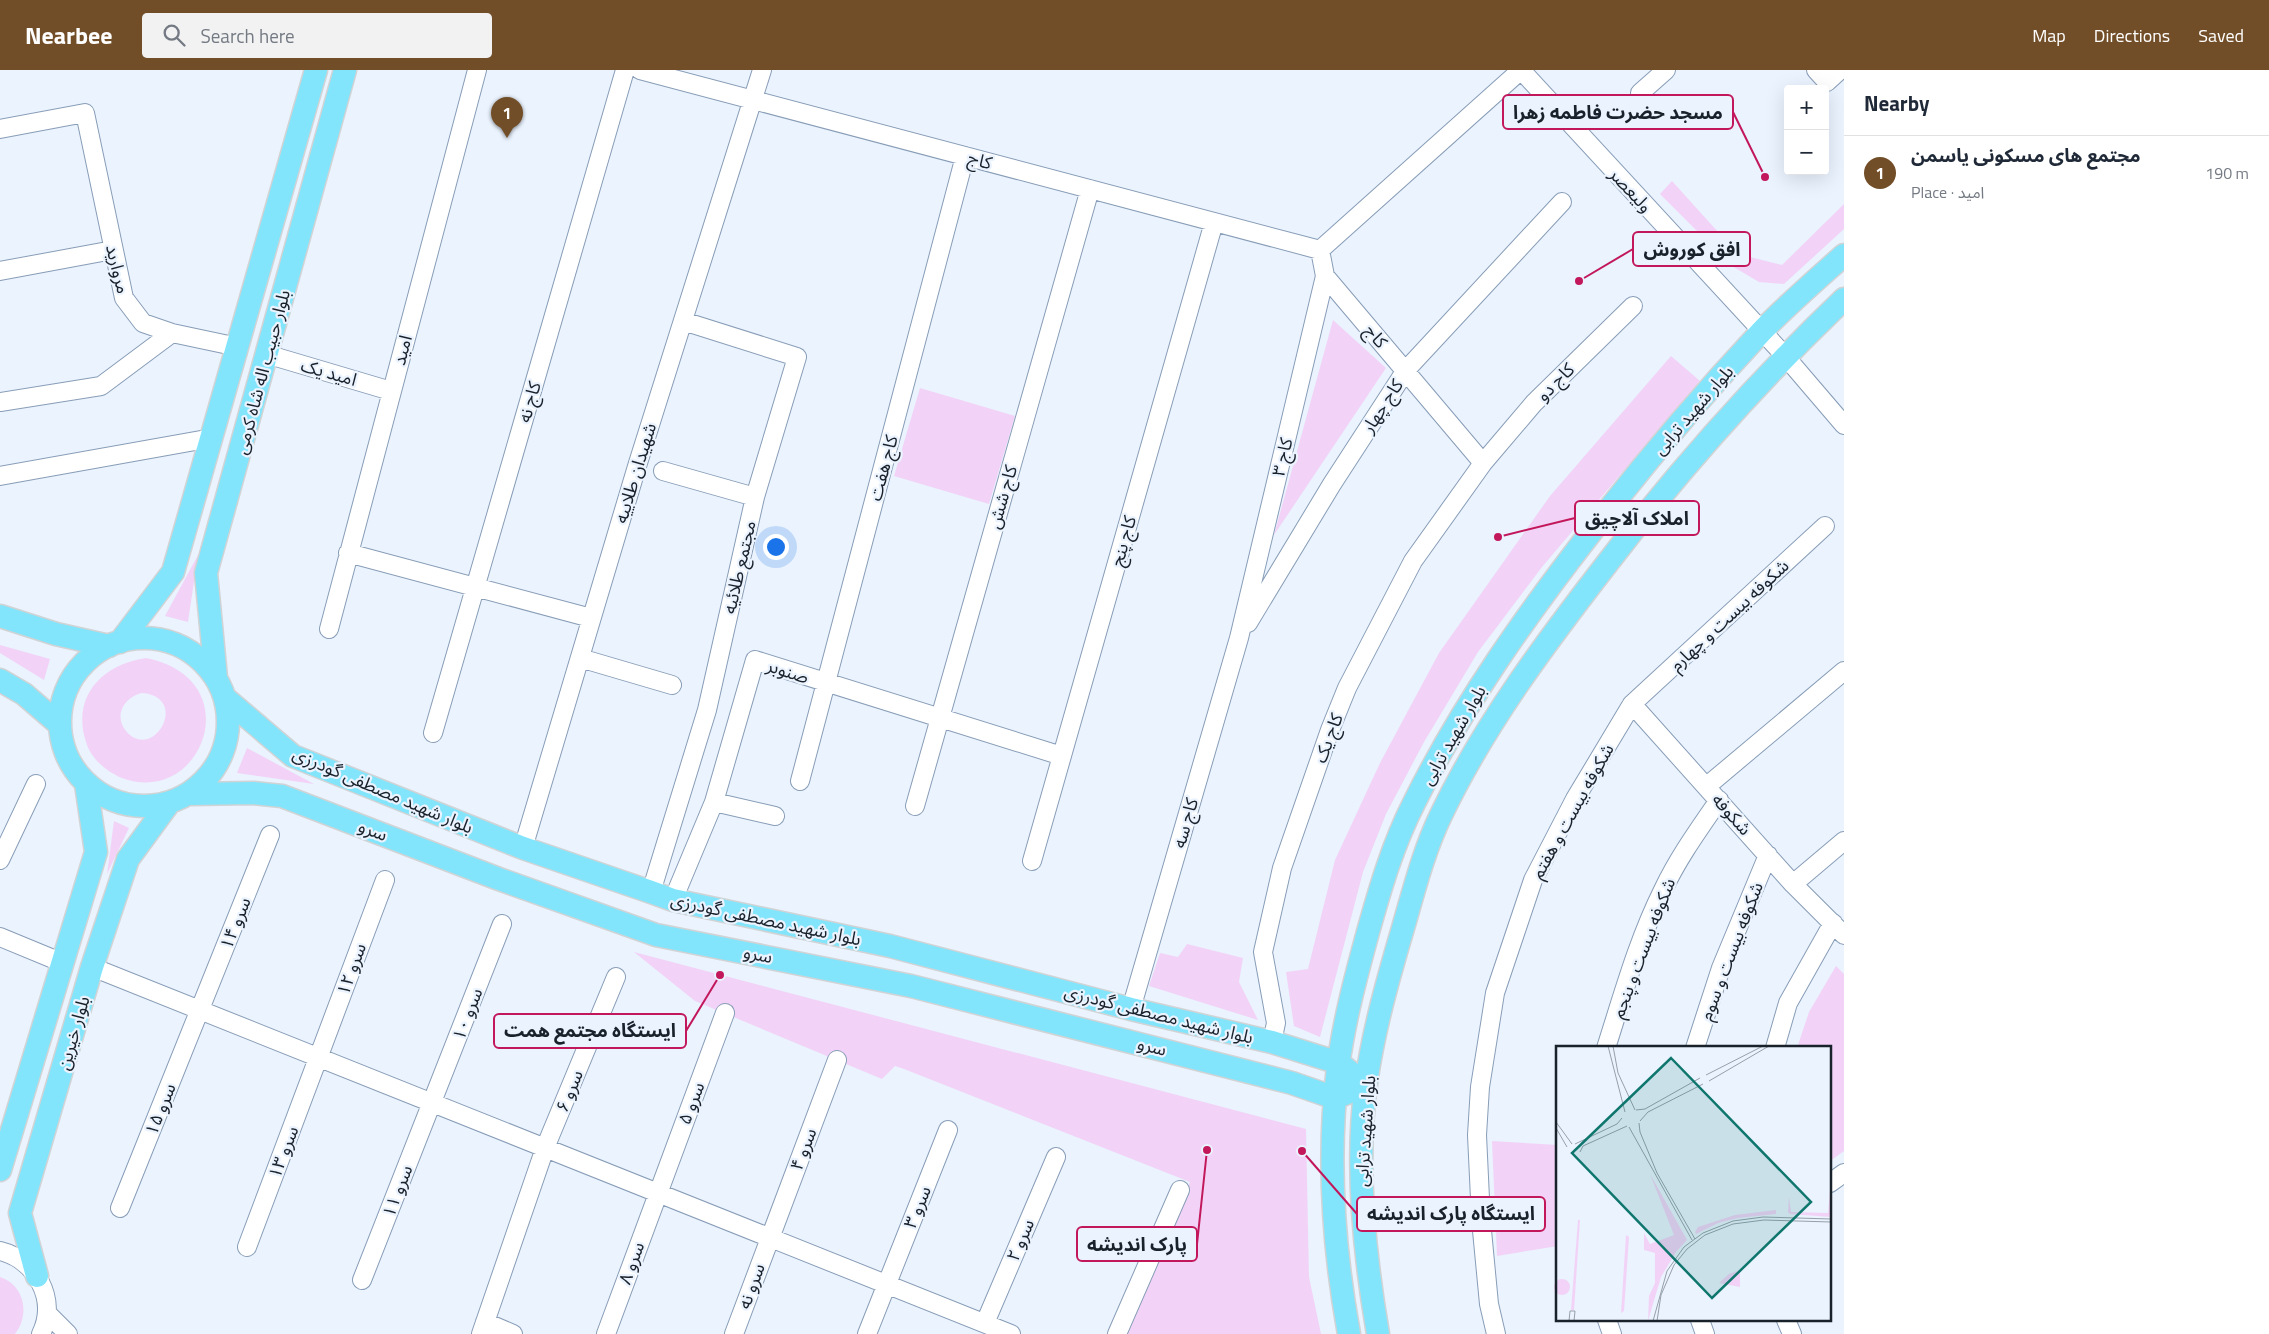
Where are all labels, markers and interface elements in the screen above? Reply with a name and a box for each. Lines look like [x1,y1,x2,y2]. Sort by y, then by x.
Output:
search box [142,13,492,58]
text: Nearbee [25,17,112,53]
icon: search [160,21,188,49]
text: Search here [200,21,295,50]
text: Map [2032,22,2066,49]
text: Directions [2094,22,2170,49]
text: Saved [2198,22,2244,49]
map controls [1784,85,1829,175]
button: + [1784,85,1829,130]
text: Nearby [1864,87,1929,119]
callout: مسجد حضرت فاطمه زهرا [1503,95,1733,129]
pin: 1 [491,97,523,138]
text: مسجد حضرت فاطمه زهرا [1513,97,1723,126]
button: − [1784,130,1829,175]
text: مجتمع های مسکونی یاسمن [1911,140,2141,169]
street label: کاج [965,144,996,176]
street label: ولیعصر [1602,161,1659,219]
text: 1 [1876,161,1884,185]
text: 190 m [2205,161,2249,185]
text: Place · امید [1911,180,1984,204]
callout: افق کوروش [1633,232,1750,266]
text: افق کوروش [1643,234,1741,263]
street label: مروارید [99,242,137,296]
street label: بلوار حبیب اله شاه کرمی [227,287,297,457]
street label: کاج [1358,318,1394,354]
street label: امید [385,332,419,368]
street label: امید یک [298,351,360,393]
street label: کاج دو [1530,356,1581,407]
street label: بلوار شهید ترابی [1646,359,1740,461]
street label: کاج چهار [1354,373,1410,439]
street label: کاج نه [510,378,548,426]
street label: شهیدان طلاییه [607,419,663,527]
street label: کاج هفت [861,432,905,504]
street label: کاج ۳ [1265,435,1300,479]
street label: کاج شش [980,461,1024,532]
callout: املاک آلاچیق [1575,501,1699,535]
text: املاک آلاچیق [1585,503,1689,532]
street label: کاج پنج [1103,512,1143,569]
street label: مجتمع طلائیه [715,518,764,616]
your location [763,534,789,560]
street label: شکوفه بیست و چهارم [1663,552,1795,678]
street label: صنوبر [762,651,813,690]
street label: بلوار شهید ترابی [1413,680,1493,790]
street label: کاج یک [1306,709,1350,767]
street label: شکوفه بیست و هفتم [1524,738,1620,884]
street label: بلوار شهید مصطفی گودرزی [288,740,478,840]
street label: شکوفه [1706,787,1758,841]
street label: کاج سه [1165,794,1205,851]
street label: سرو [354,812,392,848]
street label: شکوفه بیست و پنجم [1604,874,1682,1022]
street label: شکوفه بیست و سوم [1692,878,1771,1025]
street label: بلوار شهید مصطفی گودرزی [668,886,864,952]
street label: سرو ۱۴ [212,893,258,953]
street label: سرو [741,938,775,970]
street label: سرو ۱۲ [329,939,373,999]
street label: بلوار شهید مصطفی گودرزی [1062,977,1256,1051]
street label: سرو ۱۰ [445,984,489,1044]
street label: بلوار خیرین [50,993,96,1073]
callout: ایستگاه مجتمع همت [494,1014,686,1048]
text: ایستگاه مجتمع همت [504,1015,676,1045]
street label: سرو [1135,1029,1169,1063]
inset map [1556,1046,1832,1322]
street label: سرو ۶ [548,1066,590,1116]
street label: بلوار شهید ترابی [1348,1074,1382,1188]
street label: سرو ۵ [671,1078,711,1128]
street label: سرو ۱۵ [137,1079,183,1139]
street label: سرو ۱۳ [261,1122,305,1182]
street label: سرو ۴ [783,1124,823,1174]
street label: سرو ۱۱ [375,1161,419,1221]
street label: سرو ۳ [896,1182,938,1232]
callout: ایستگاه پارک اندیشه [1357,1197,1545,1231]
text: ایستگاه پارک اندیشه [1367,1198,1535,1227]
street label: سرو ۲ [999,1215,1041,1265]
callout: پارک اندیشه [1077,1227,1197,1261]
text: پارک اندیشه [1087,1229,1187,1258]
street label: سرو ۸ [611,1238,651,1288]
street label: سرو نه [730,1259,772,1313]

